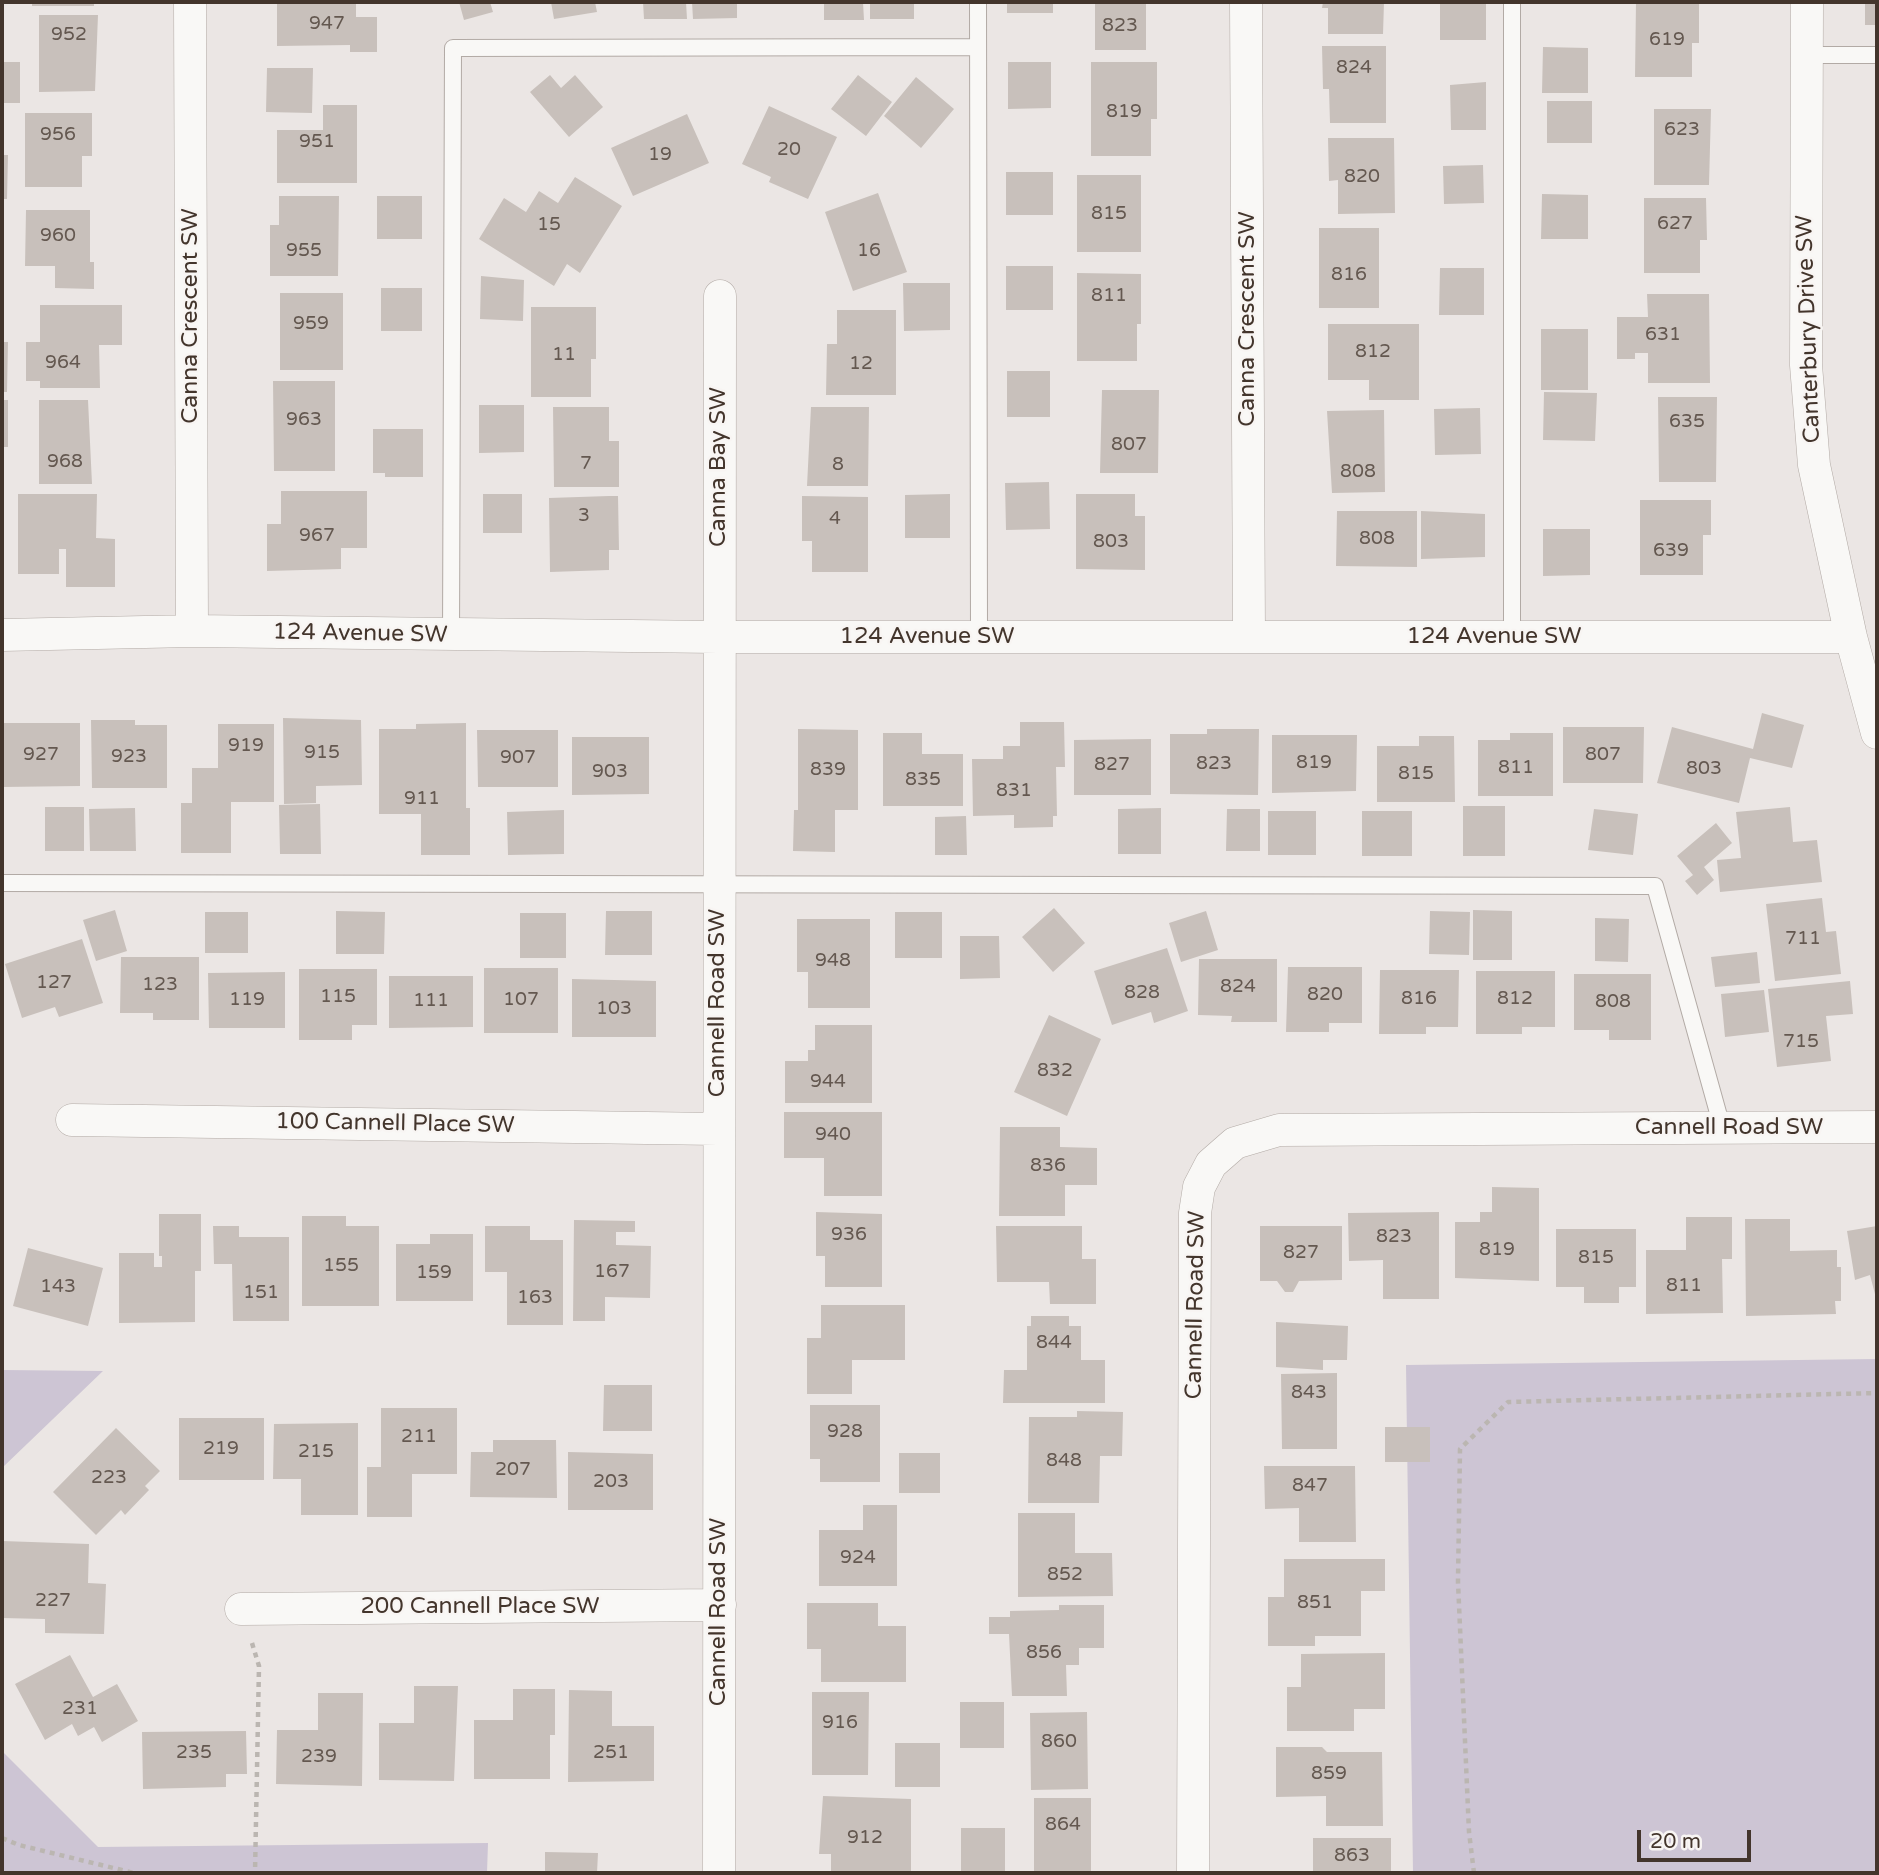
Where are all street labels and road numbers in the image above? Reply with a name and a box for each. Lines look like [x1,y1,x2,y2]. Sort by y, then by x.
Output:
street label: Canna Crescent SW [177,208,205,424]
street label: Canna Crescent SW [1234,211,1262,427]
street label: Canterbury Drive SW [1791,214,1827,444]
street label: Canna Bay SW [705,387,733,547]
street label: 124 Avenue SW [272,619,448,649]
street label: 124 Avenue SW [839,623,1015,651]
street label: 124 Avenue SW [1406,623,1582,651]
street label: Cannell Road SW [704,909,732,1097]
street label: 100 Cannell Place SW [275,1108,515,1140]
street label: Cannell Road SW [1635,1114,1823,1142]
street label: Cannell Road SW [1181,1210,1211,1400]
street label: Cannell Road SW [705,1518,733,1706]
street label: 200 Cannell Place SW [360,1593,600,1621]

